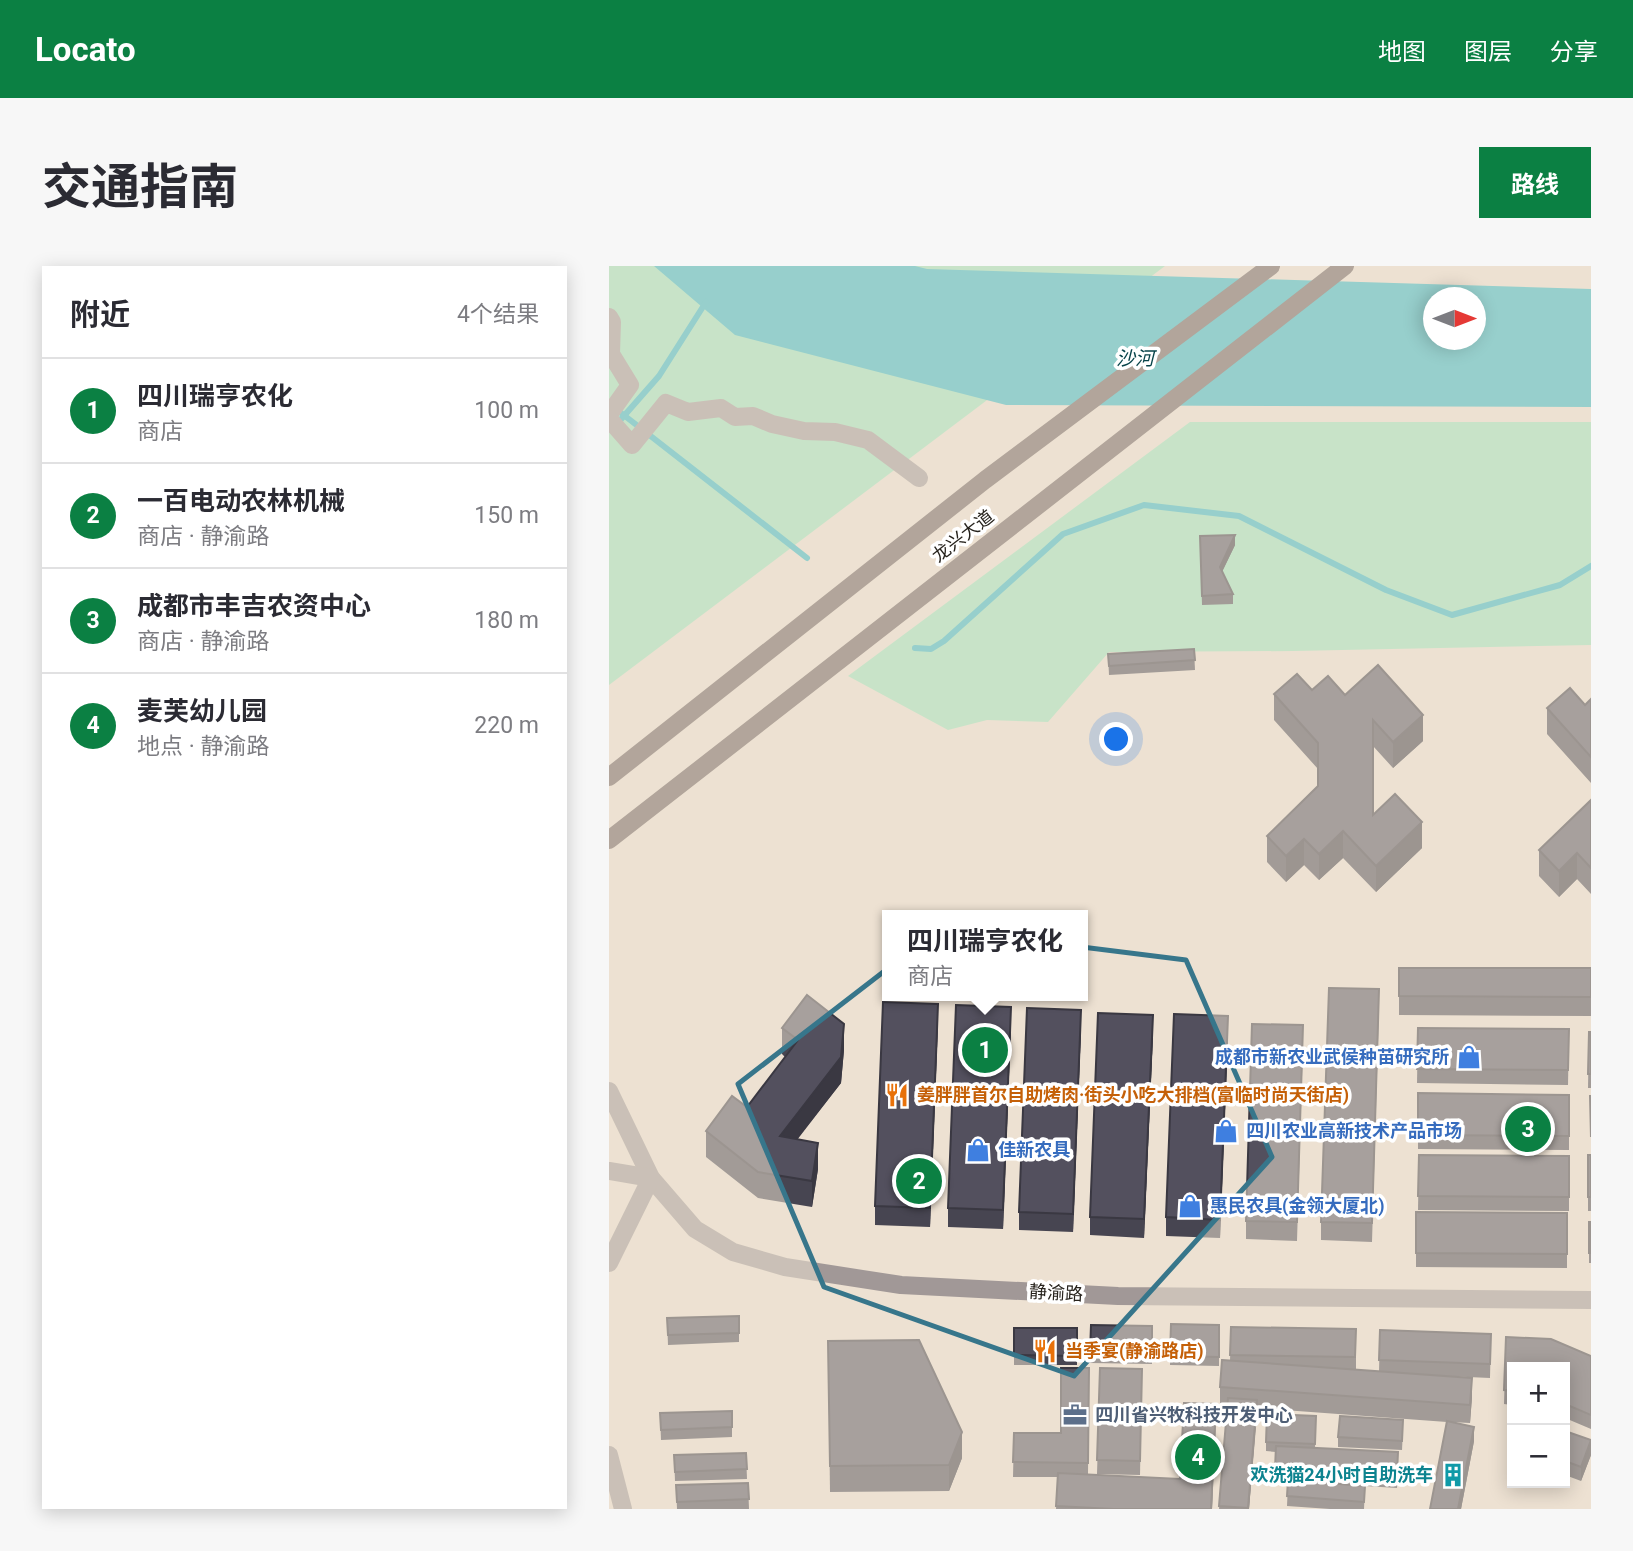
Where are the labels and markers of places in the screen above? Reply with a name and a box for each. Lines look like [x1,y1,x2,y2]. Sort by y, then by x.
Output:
pin: 1 [962,1024,1008,1076]
shop icon: 成都市新农业武侯种苗研究所 [1455,1043,1483,1071]
place label: 成都市新农业武侯种苗研究所 [1215,1046,1449,1067]
restaurant icon: 姜胖胖首尔自助烤肉·街头小吃大排档(富临时尚天街店) [883,1081,911,1109]
place label: 姜胖胖首尔自助烤肉·街头小吃大排档(富临时尚天街店) [917,1084,1349,1106]
pin: 3 [1505,1103,1551,1155]
shop icon: 四川农业高新技术产品市场 [1212,1117,1240,1145]
place label: 四川农业高新技术产品市场 [1246,1120,1462,1141]
shop icon: 佳新农具 [964,1136,992,1164]
place label: 佳新农具 [998,1139,1070,1160]
pin: 2 [896,1155,942,1207]
shop icon: 惠民农具(金领大厦北) [1176,1192,1204,1220]
place label: 惠民农具(金领大厦北) [1210,1195,1385,1217]
restaurant icon: 当季宴(静渝路店) [1031,1337,1059,1365]
place label: 当季宴(静渝路店) [1065,1340,1204,1362]
office icon: 四川省兴牧科技开发中心 [1061,1401,1089,1429]
place label: 四川省兴牧科技开发中心 [1095,1404,1293,1425]
pin: 4 [1175,1431,1221,1483]
building icon: 欢洗猫24小时自助洗车 [1439,1461,1467,1489]
place label: 欢洗猫24小时自助洗车 [1250,1464,1433,1485]

